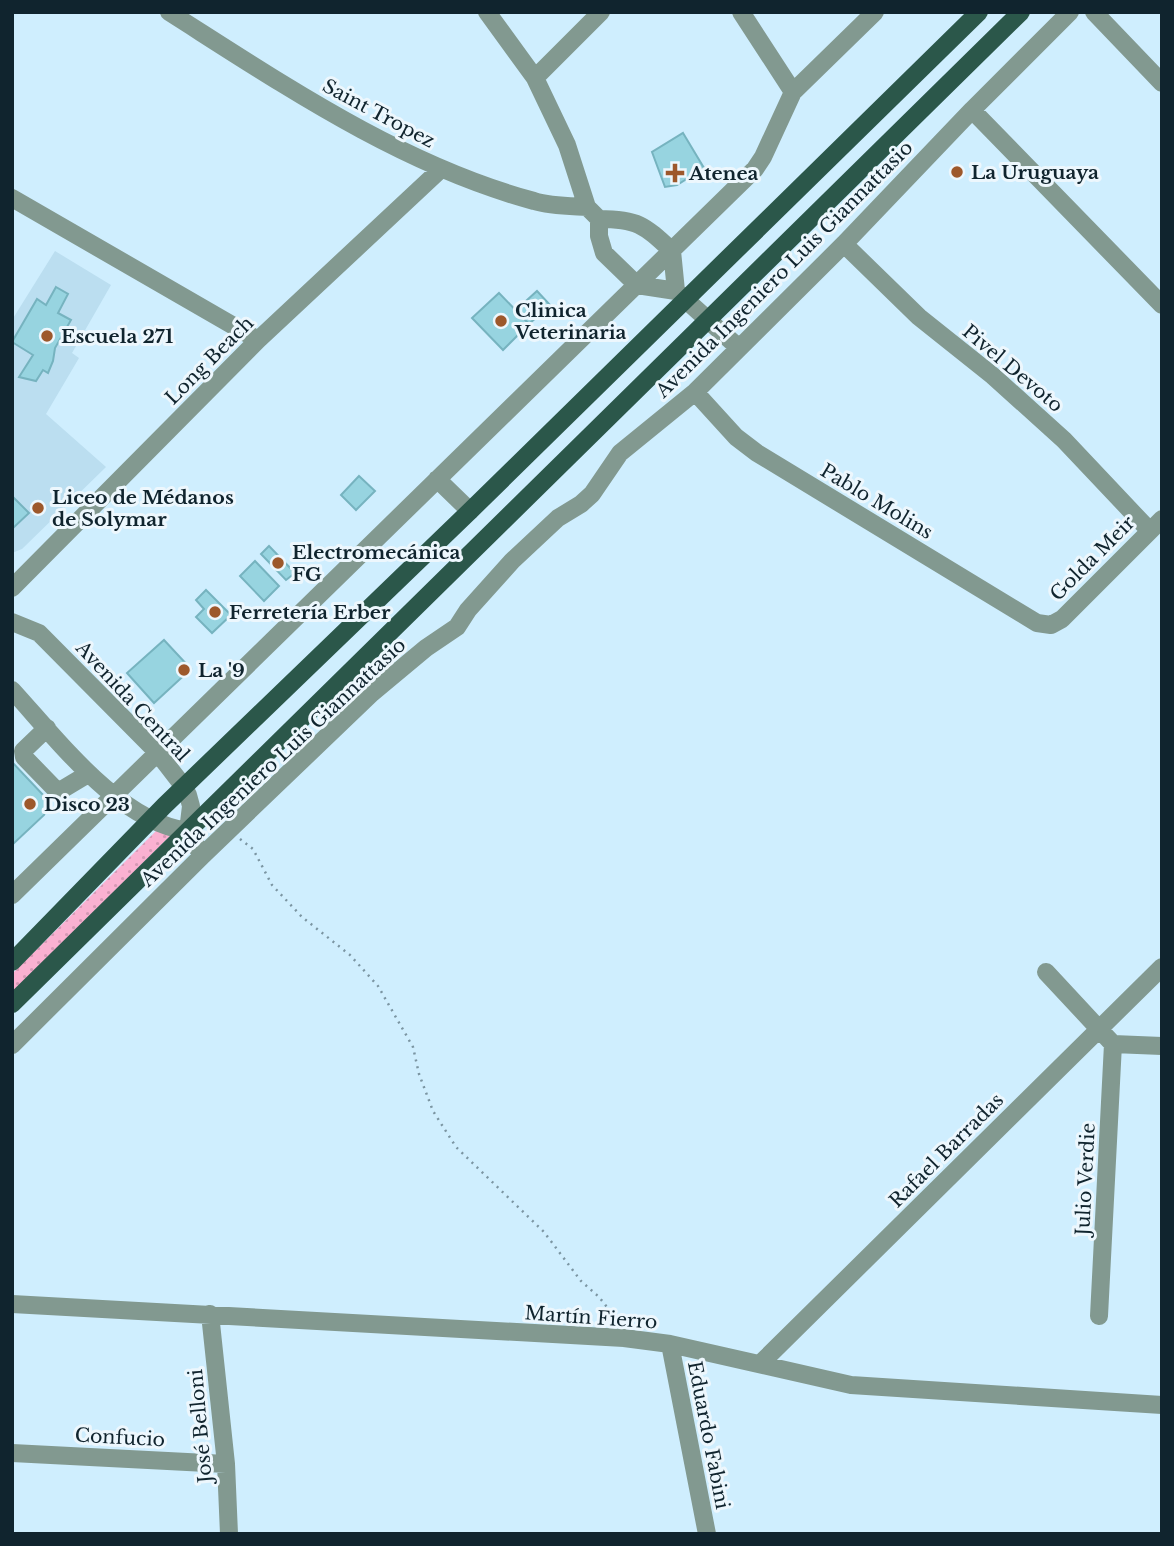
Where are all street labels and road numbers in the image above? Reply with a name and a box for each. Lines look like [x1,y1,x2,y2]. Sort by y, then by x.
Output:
street label: Saint Tropez [319,74,439,153]
street label: Avenida Ingeniero Luis Giannattasio [650,136,918,403]
street label: Long Beach [160,311,258,409]
street label: Pivel Devoto [958,320,1067,417]
street label: Pablo Molins [816,459,937,544]
street label: Golda Meir [1045,511,1140,606]
street label: Avenida Ingeniero Luis Giannattasio [135,633,411,892]
street label: Avenida Central [70,636,194,766]
street label: Rafael Barradas [884,1088,1008,1212]
street label: Julio Verdie [1071,1122,1100,1239]
street label: Martín Fierro [524,1301,658,1334]
street label: Eduardo Fabini [683,1359,734,1512]
street label: José Belloni [184,1368,217,1487]
street label: Confucio [74,1424,166,1451]

